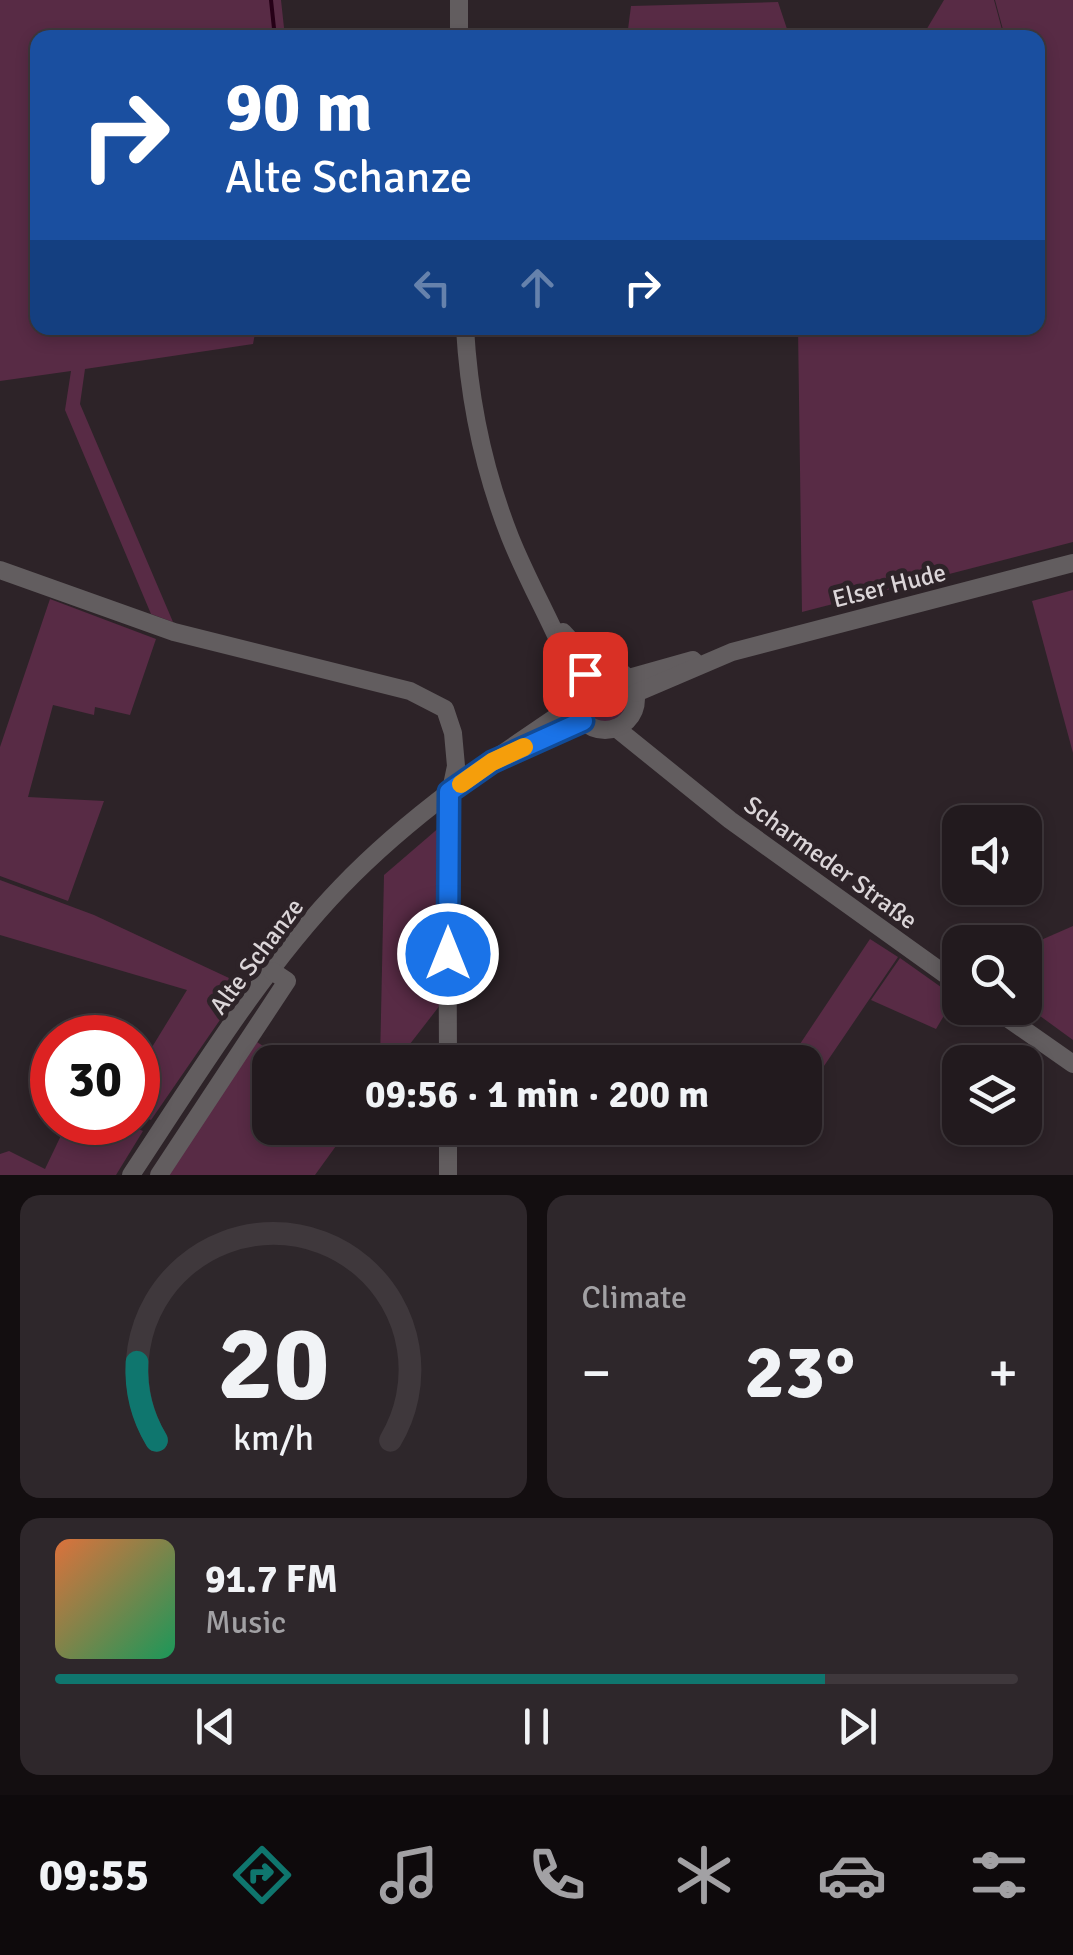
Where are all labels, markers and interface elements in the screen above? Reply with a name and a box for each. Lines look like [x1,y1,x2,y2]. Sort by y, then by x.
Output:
text: 90 m [225,64,373,150]
icon: right [60,70,190,200]
text: Alte Schanze [225,150,472,205]
icon: left [405,260,460,315]
icon: ahead [510,260,565,315]
icon: right [615,260,670,315]
street label: Elser Hude [829,556,949,615]
pin [543,632,628,717]
icon: arrive [558,647,613,702]
street label: Scharmeder Straße [738,789,923,936]
map controls [942,805,1042,1145]
button: sound [942,805,1042,905]
street label: Alte Schanze [203,892,310,1021]
position arrow [396,902,500,1006]
button: search [942,925,1042,1025]
speed limit sign: 30 [30,1015,160,1145]
button: layers [942,1045,1042,1145]
text: 09:56 · 1 min · 200 m [365,1071,709,1118]
text: Climate [582,1278,687,1317]
text: 20 [217,1300,329,1428]
text: 23° [744,1326,855,1419]
text: − [582,1339,611,1407]
text: + [988,1339,1018,1407]
text: km/h [233,1416,314,1460]
text: 91.7 FM [205,1556,338,1603]
text: Music [205,1603,286,1642]
icon: previous [188,1699,243,1754]
icon: pause [509,1699,564,1754]
icon: next [830,1699,885,1754]
icon: directions [227,1840,297,1910]
icon: music [374,1840,444,1910]
icon: phone [522,1840,592,1910]
icon: climate [669,1840,739,1910]
icon: car [817,1840,887,1910]
icon: filters [964,1840,1034,1910]
text: 09:55 [39,1848,149,1903]

